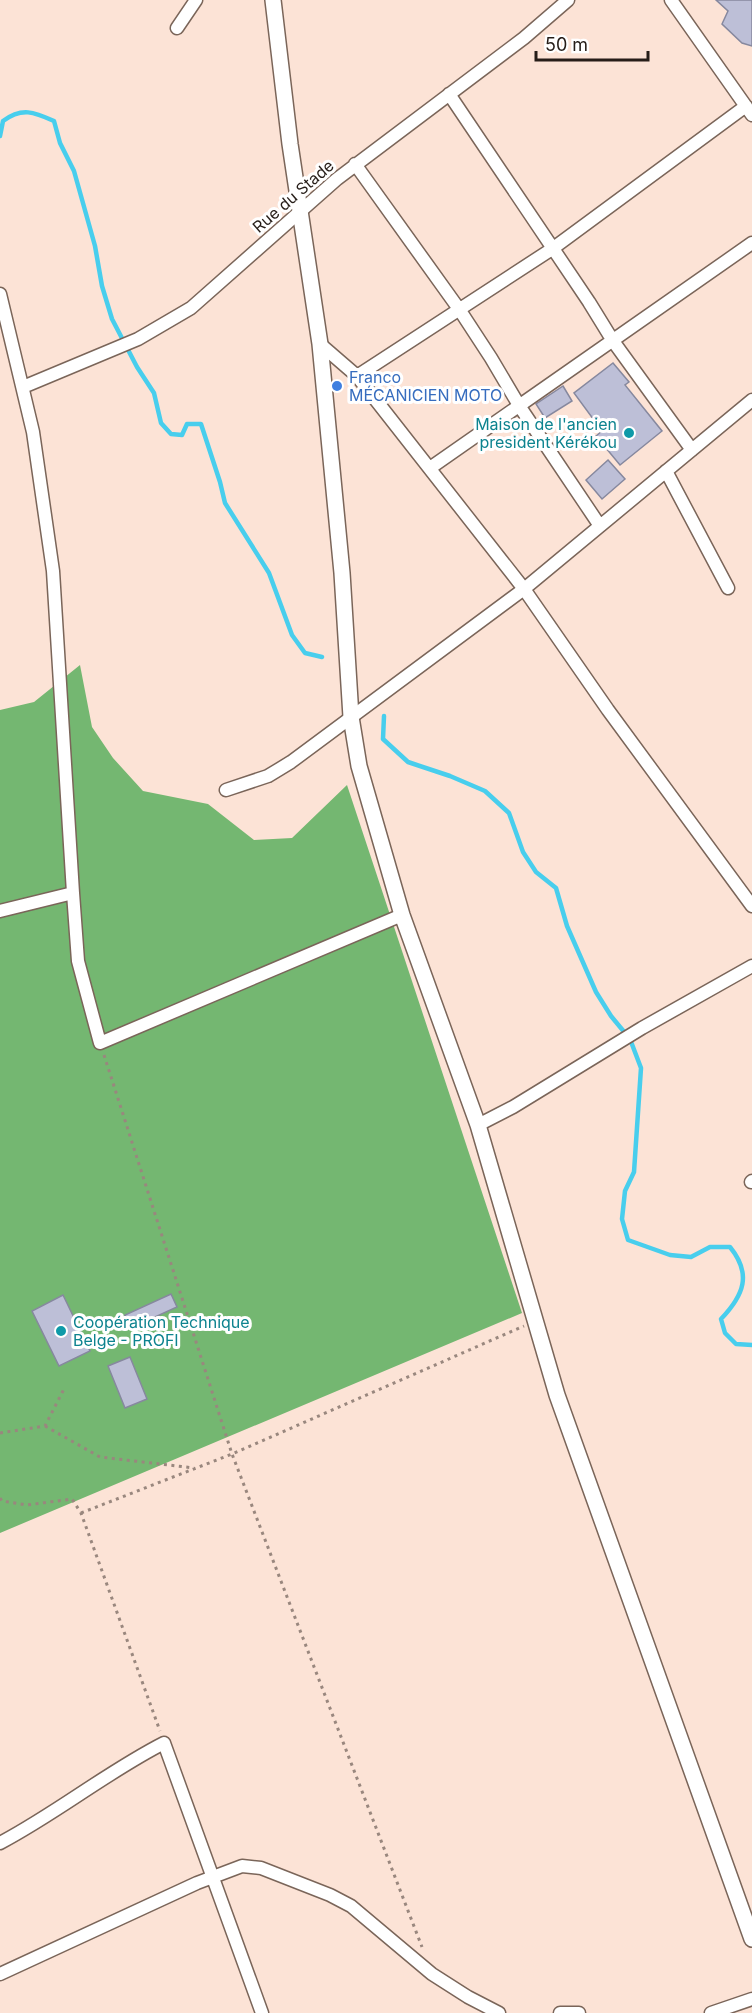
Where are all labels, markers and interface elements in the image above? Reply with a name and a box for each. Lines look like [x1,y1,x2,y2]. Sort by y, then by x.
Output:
scale bar [536,24,648,62]
text: 50 m [545,34,588,55]
street label: Rue du Stade [248,155,338,237]
place label: Franco MÉCANICIEN MOTO [349,367,502,405]
marker: Franco MÉCANICIEN MOTO [330,379,344,393]
place label: Maison de l'ancien president Kérékou [475,414,617,452]
marker: Maison de l'ancien president Kérékou [622,426,636,440]
place label: Coopération Technique Belge - PROFI [73,1312,250,1350]
marker: Coopération Technique Belge - PROFI [54,1324,68,1338]

